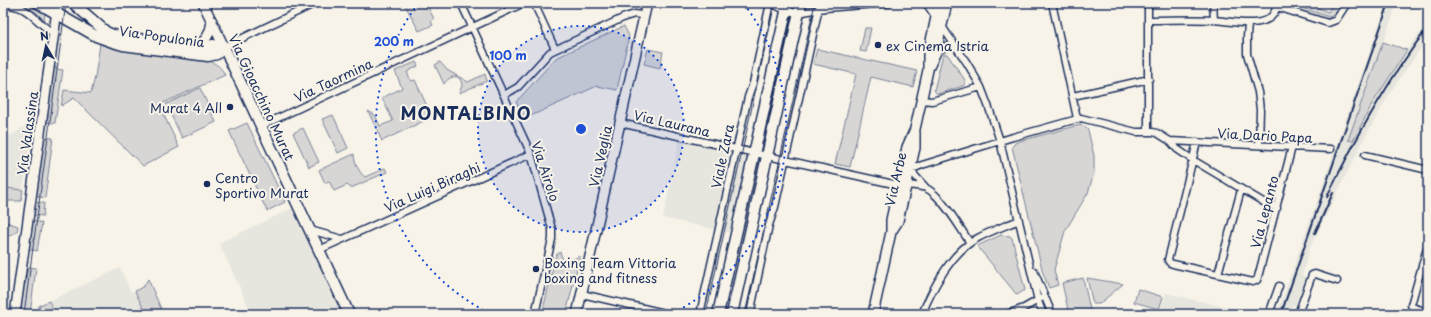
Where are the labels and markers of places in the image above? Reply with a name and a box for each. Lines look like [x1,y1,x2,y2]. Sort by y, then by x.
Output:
place label: ex Cinema Istria [886,36,990,55]
marker: ex Cinema Istria [873,40,883,50]
place label: Murat 4 All [150,98,222,117]
marker: Murat 4 All [225,102,235,112]
centre of rings [574,122,588,136]
place label: Centro Sportivo Murat [215,168,309,202]
marker: Centro Sportivo Murat [202,179,212,189]
place label: Boxing Team Vittoria boxing and fitness [544,253,677,287]
marker: Boxing Team Vittoria boxing and fitness [531,264,541,274]

